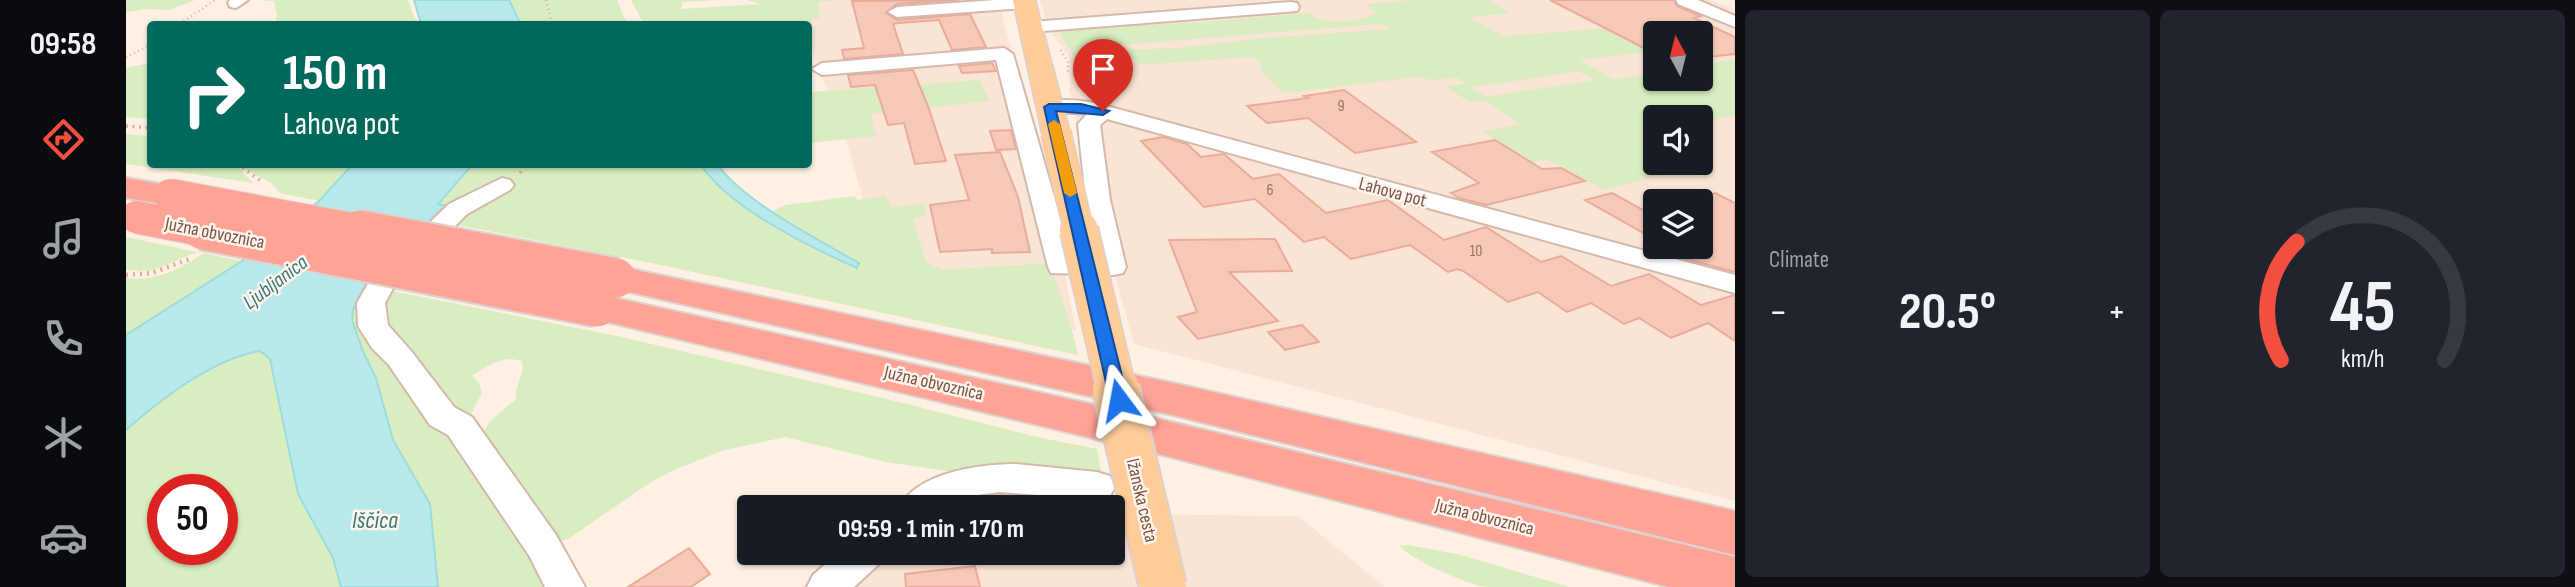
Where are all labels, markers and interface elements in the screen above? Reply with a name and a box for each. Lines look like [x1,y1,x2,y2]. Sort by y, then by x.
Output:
north arrow [1643,21,1713,91]
map controls [1643,21,1713,259]
text: 09:58 [30,25,96,64]
pin [1073,39,1133,111]
text: 150 m [283,45,387,104]
icon: right [168,49,259,140]
icon: arrive [1084,50,1122,88]
house number: 9 [1337,97,1345,116]
text: Lahova pot [283,105,399,144]
button: sound [1643,105,1713,175]
icon: directions [39,115,88,164]
street label: Lahova pot [1356,172,1429,213]
house number: 6 [1266,181,1274,200]
button: layers [1643,189,1713,259]
street label: Južna obvoznica [162,212,266,254]
icon: music [39,214,88,263]
house number: 10 [1470,242,1482,261]
text: Climate [1769,246,1829,274]
water label: Ljubljanica [238,250,313,315]
text: 45 [2330,264,2395,352]
text: 20.5° [1899,281,1996,344]
text: − [1769,290,1788,335]
text: + [2107,290,2126,335]
icon: phone [39,314,88,363]
text: km/h [2341,343,2384,374]
street label: Južna obvoznica [881,361,985,406]
position arrow [1082,363,1156,437]
icon: climate [39,413,88,462]
street label: Ižanska cesta [1121,456,1162,545]
speed limit sign: 50 [147,474,238,565]
street label: Južna obvoznica [1432,494,1536,541]
water label: Iščica [352,506,398,535]
icon: car [39,513,88,562]
text: 09:59 · 1 min · 170 m [838,514,1024,545]

